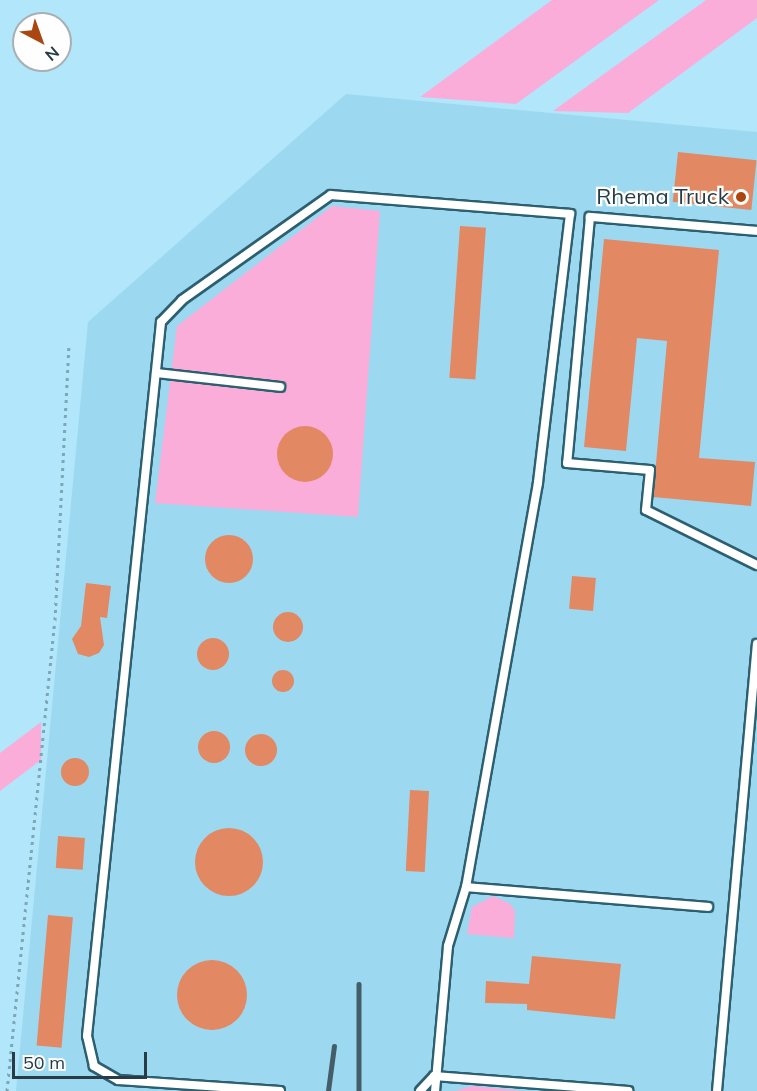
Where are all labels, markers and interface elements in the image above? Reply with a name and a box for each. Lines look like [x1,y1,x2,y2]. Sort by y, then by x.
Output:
north arrow [12,12,72,72]
text: N [41,43,64,66]
place label: Rhema Truck [596,184,729,210]
marker: Rhema Truck [734,190,748,204]
scale bar [15,1040,150,1078]
text: 50 m [23,1051,65,1074]

